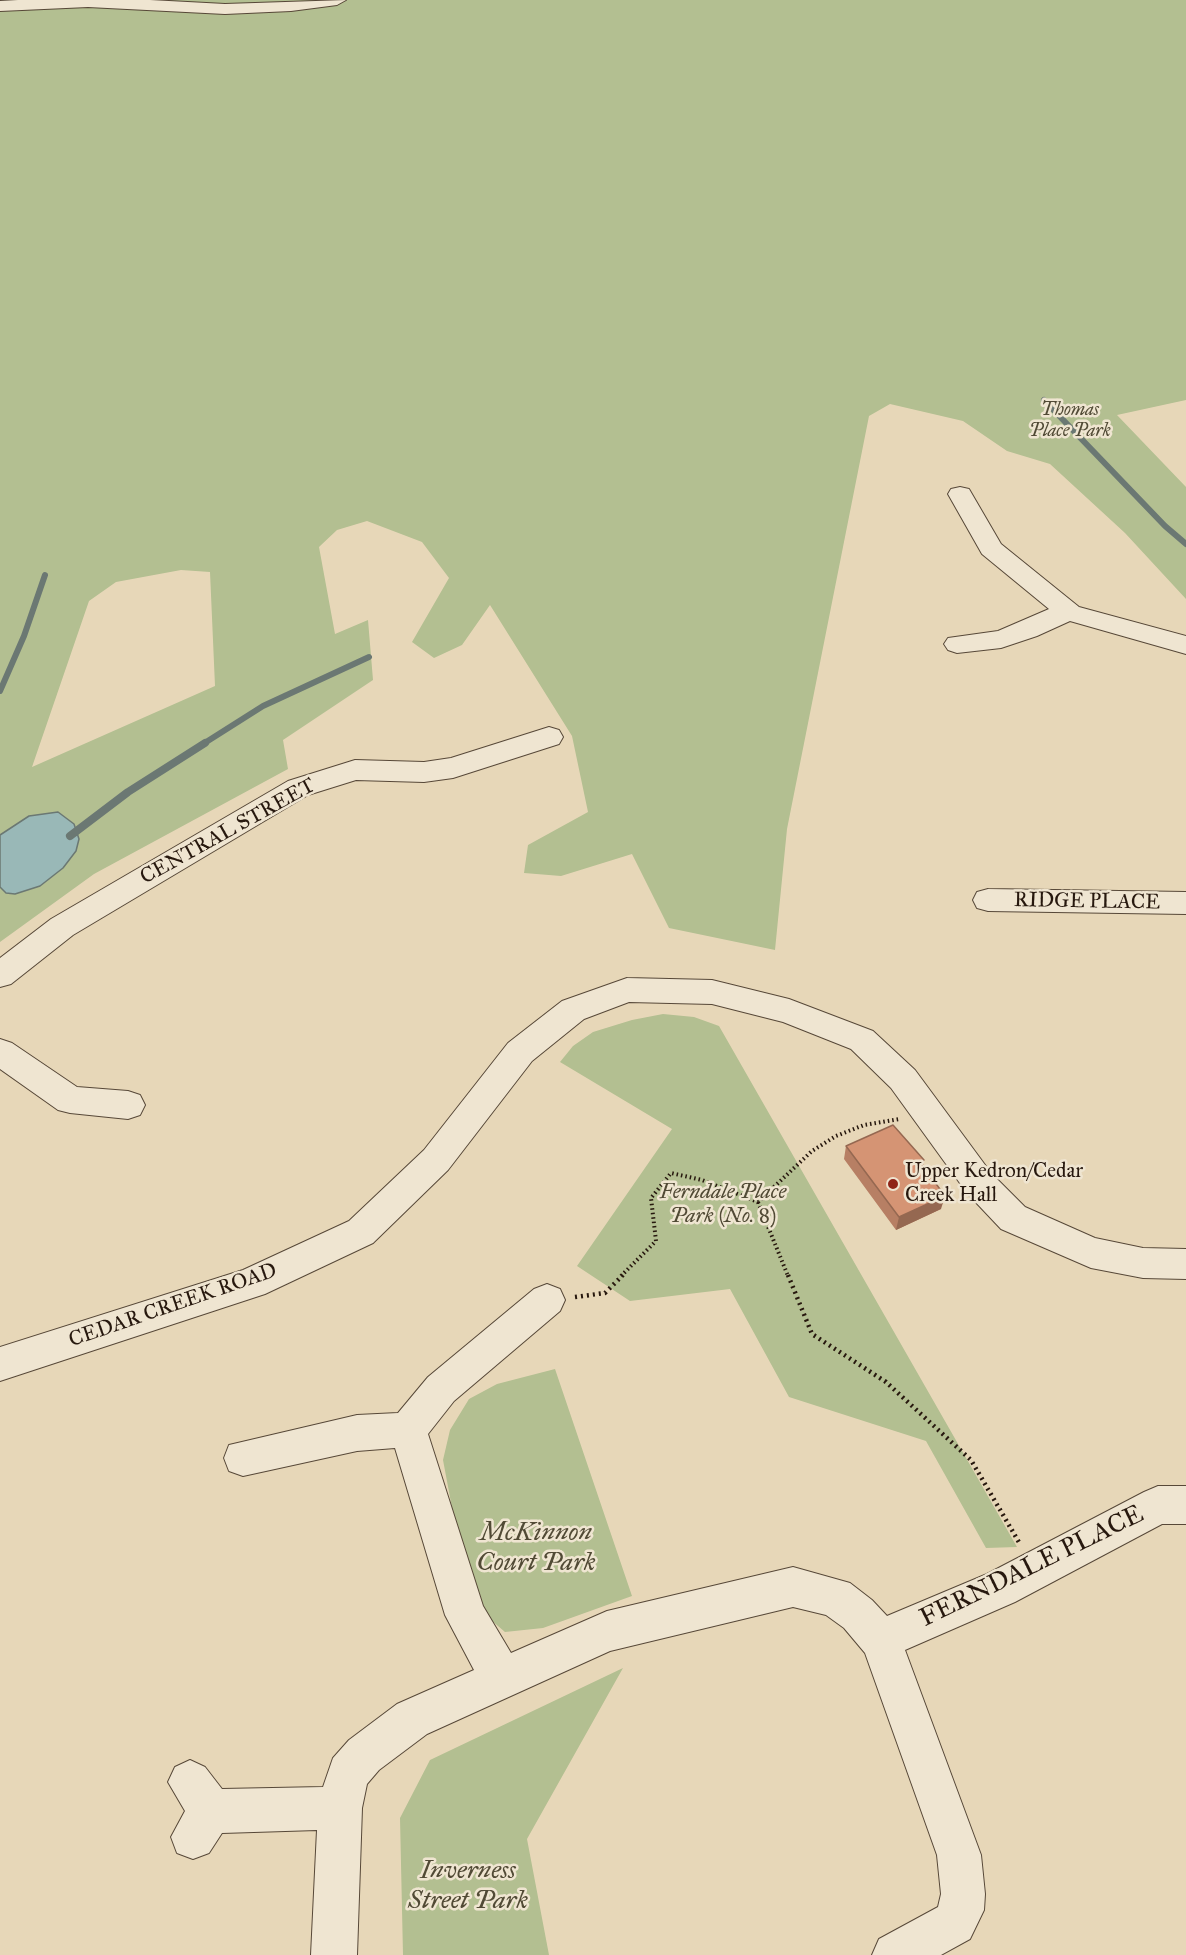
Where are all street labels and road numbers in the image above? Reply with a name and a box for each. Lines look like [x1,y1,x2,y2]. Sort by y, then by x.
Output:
street label: CENTRAL STREET [136,773,320,891]
street label: RIDGE PLACE [1014,888,1160,916]
street label: CEDAR CREEK ROAD [66,1259,280,1353]
street label: FERNDALE PLACE [915,1499,1149,1635]

